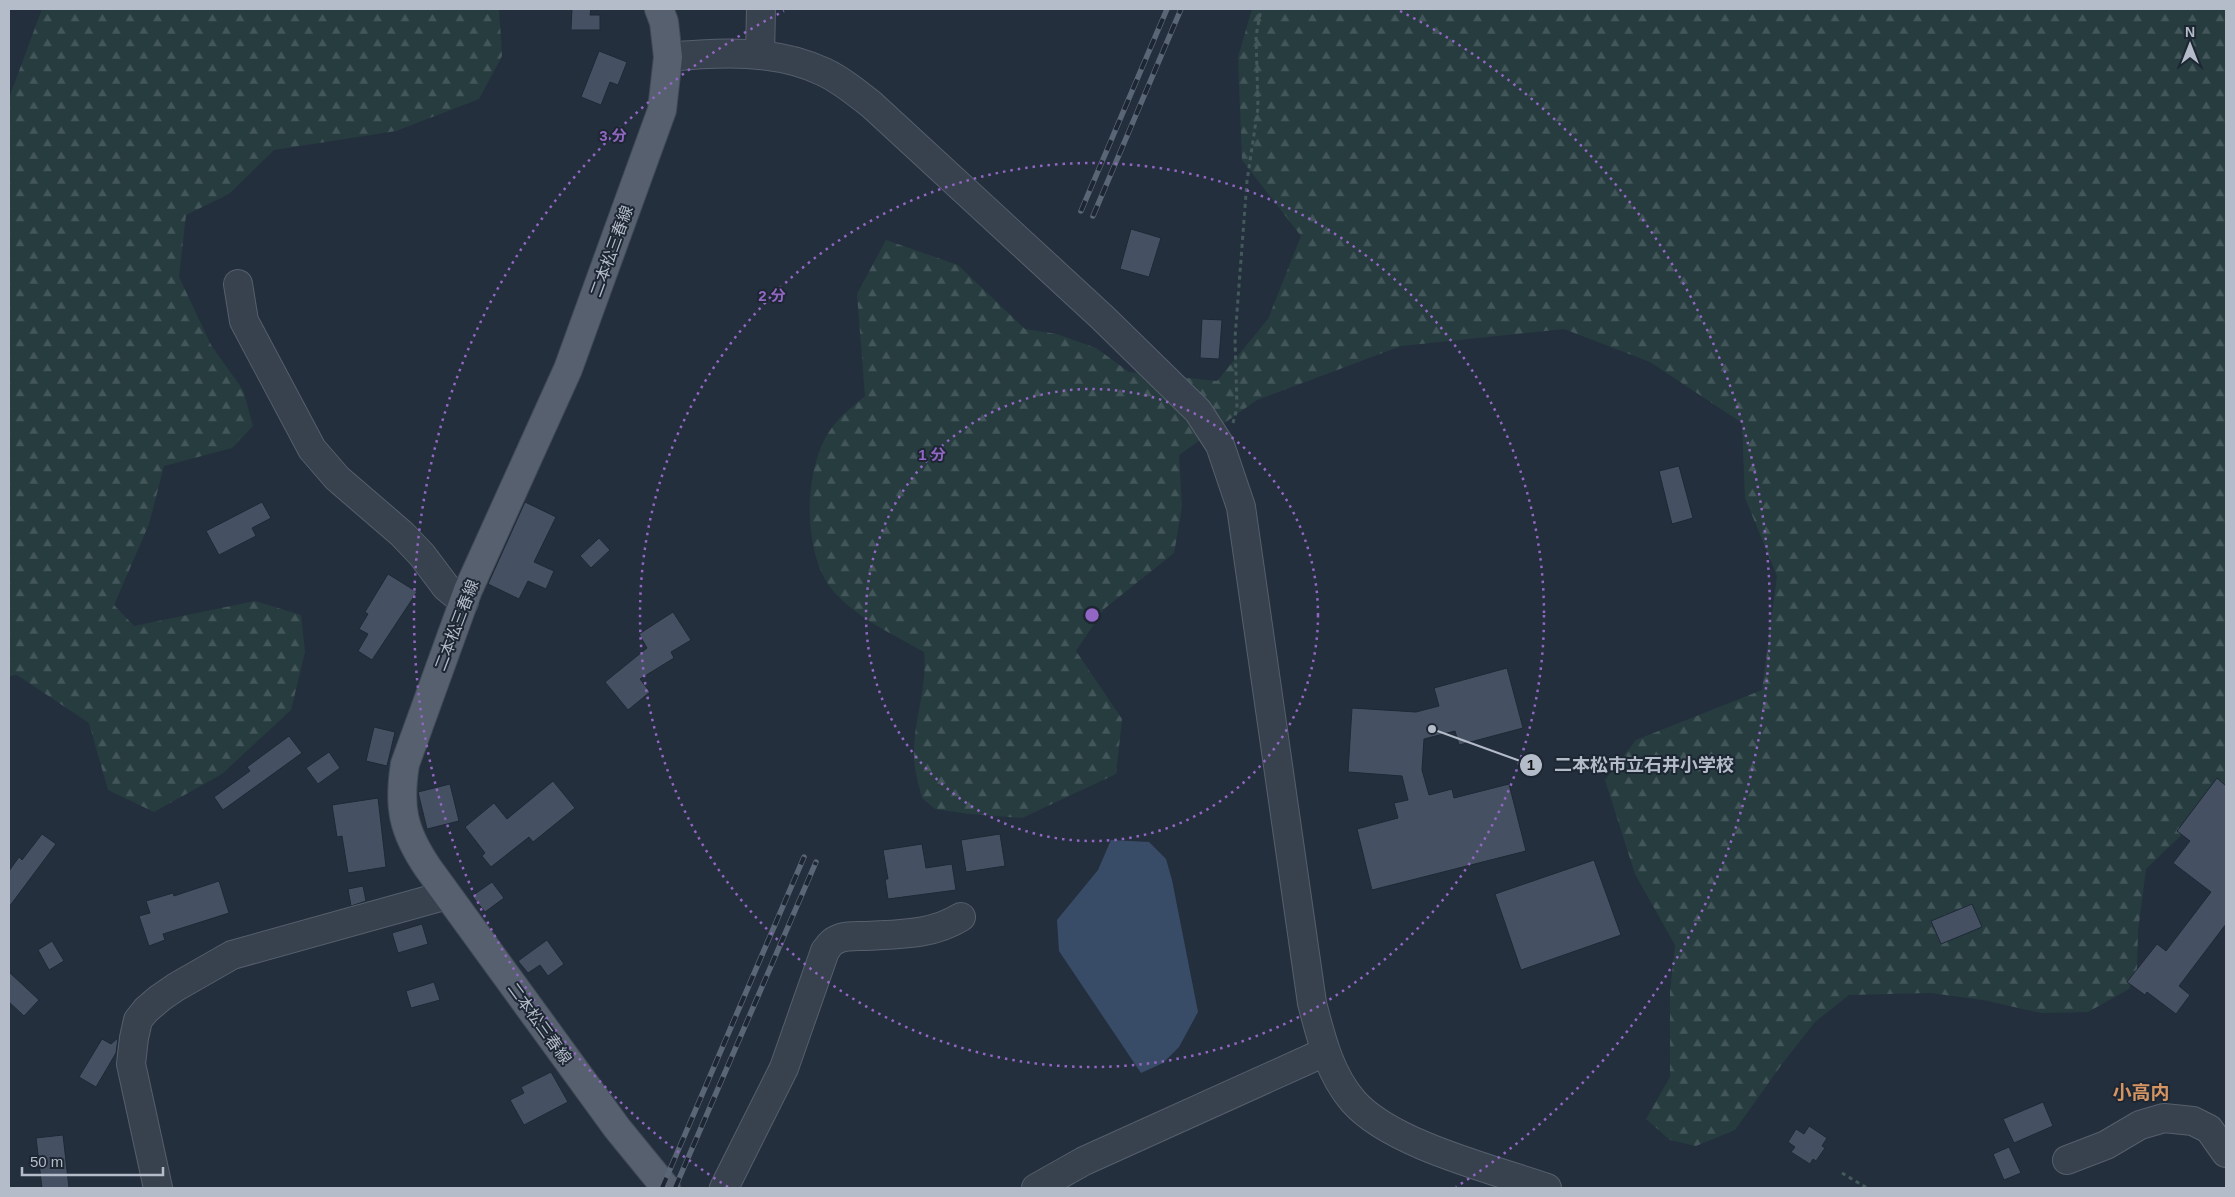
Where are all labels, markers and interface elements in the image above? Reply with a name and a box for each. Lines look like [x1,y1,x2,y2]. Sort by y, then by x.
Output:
north arrow [2165,20,2215,70]
text: N [2185,24,2195,40]
text: 3 分 [599,127,627,144]
street label: 二本松三春線 [587,203,636,299]
text: 2 分 [758,287,786,304]
text: 1 分 [918,446,946,463]
street label: 二本松三春線 [431,577,482,673]
centre of rings [1083,606,1101,624]
callout: 二本松市立石井小学校 [1519,748,1744,781]
text: 二本松市立石井小学校 [1554,755,1734,775]
text: 1 [1527,756,1535,773]
street label: 二本松三春線 [505,979,575,1067]
district label: 小高内 [2112,1082,2170,1103]
scale bar [22,1144,164,1176]
text: 50 m [30,1153,63,1170]

